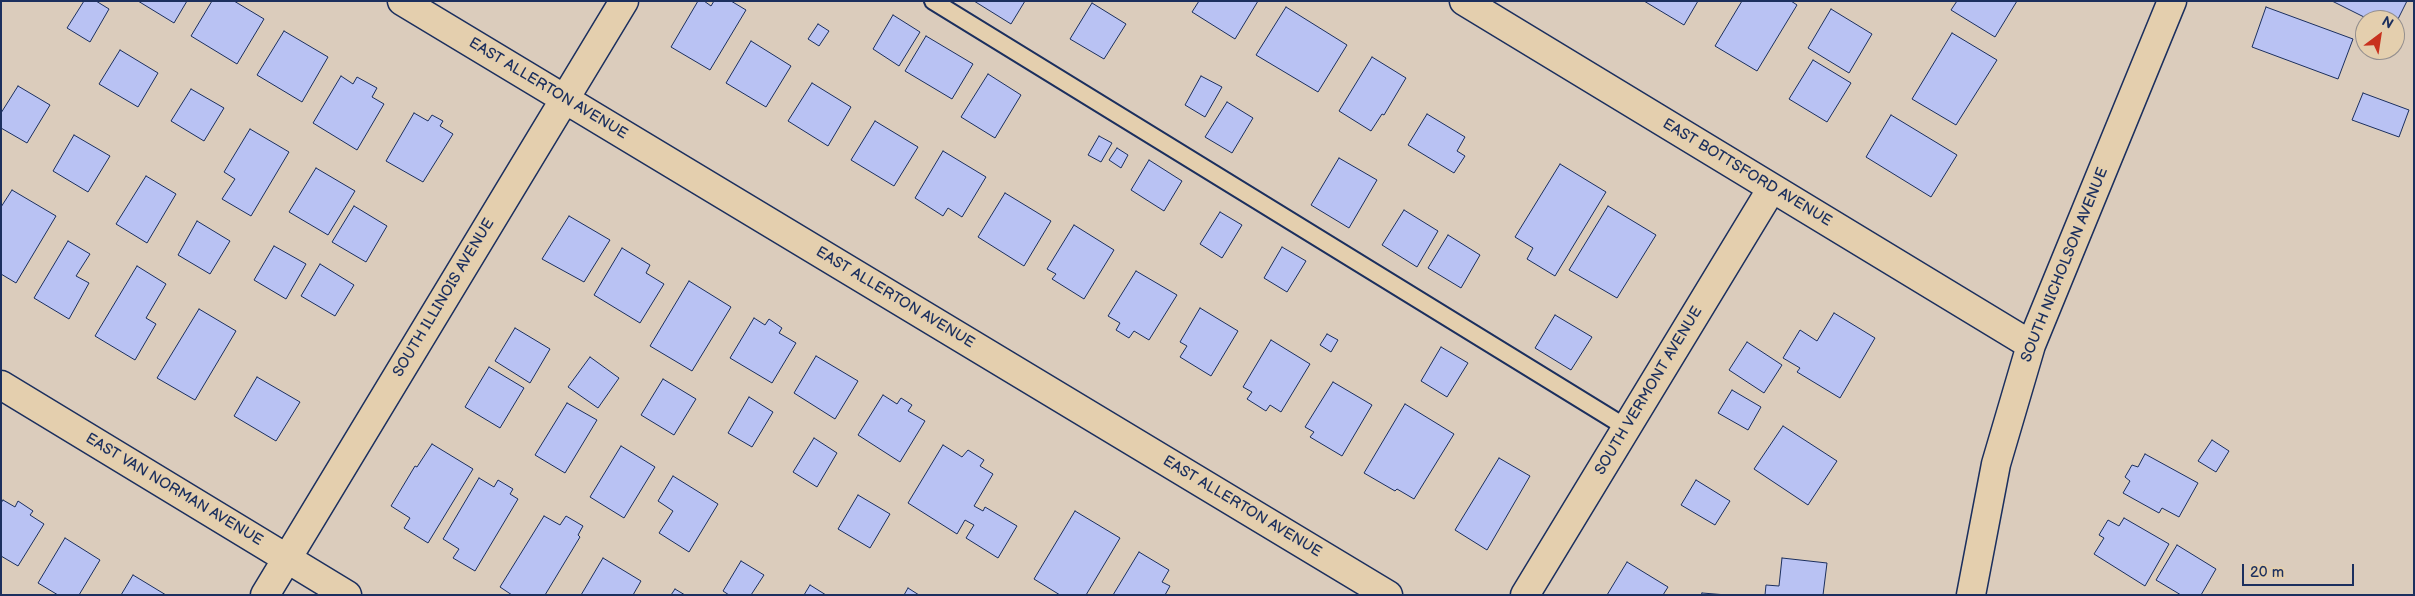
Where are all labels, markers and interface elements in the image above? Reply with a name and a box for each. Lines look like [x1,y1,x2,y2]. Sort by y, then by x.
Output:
north arrow [2355,10,2405,60]
text: N [2379,13,2396,33]
street label: EAST ALLERTON AVENUE [465,34,631,144]
street label: EAST BOTTSFORD AVENUE [1659,115,1835,231]
street label: SOUTH NICHOLSON AVENUE [2018,165,2112,365]
street label: SOUTH ILLINOIS AVENUE [389,215,499,381]
street label: EAST ALLERTON AVENUE [812,243,978,353]
street label: SOUTH VERMONT AVENUE [1592,304,1706,478]
street label: EAST VAN NORMAN AVENUE [82,430,266,550]
street label: EAST ALLERTON AVENUE [1159,452,1325,562]
scale bar [2245,554,2358,586]
text: 20 m [2250,563,2284,582]

